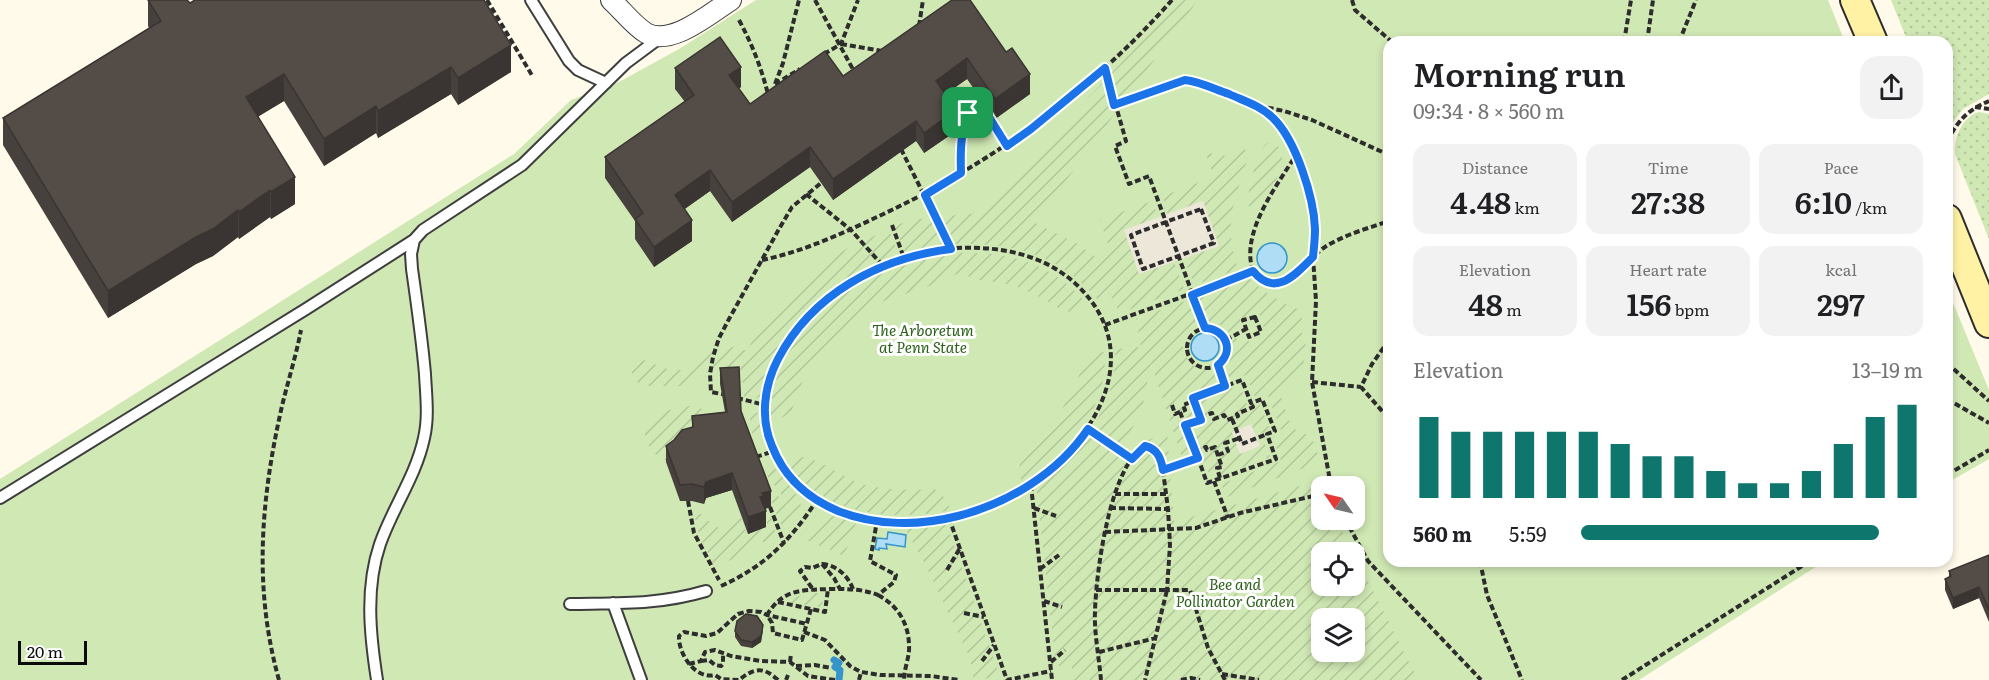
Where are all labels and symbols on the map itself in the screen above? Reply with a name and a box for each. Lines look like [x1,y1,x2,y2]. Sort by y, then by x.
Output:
pin [942,87,993,138]
park label: The Arboretum at Penn State [872,318,974,358]
north arrow [1311,476,1365,530]
park label: Bee and Pollinator Garden [1175,572,1295,612]
scale bar [18,638,87,666]

